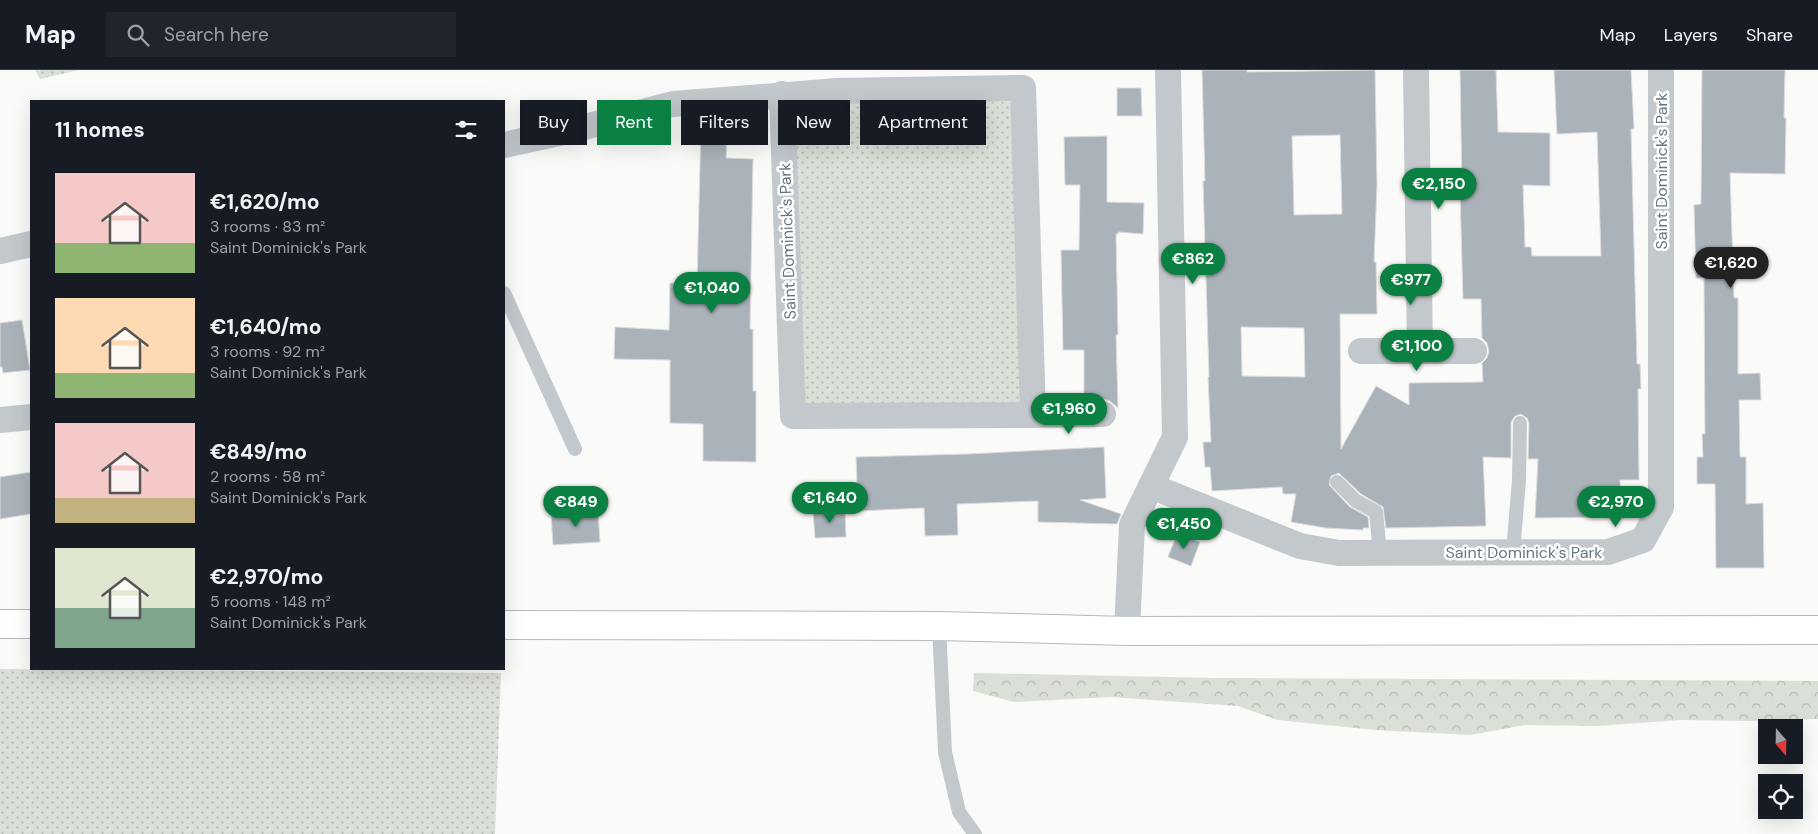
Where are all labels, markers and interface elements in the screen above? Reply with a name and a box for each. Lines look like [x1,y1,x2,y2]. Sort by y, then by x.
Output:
search box [106,12,456,57]
text: Map [25,19,76,50]
icon: search [124,21,152,49]
text: Search here [164,22,269,47]
text: Map [1600,23,1636,47]
text: Layers [1664,23,1718,47]
text: Share [1746,23,1793,47]
street label: Saint Dominick's Park [1651,93,1672,249]
chip: Buy [520,100,587,145]
chip: Rent [597,100,671,145]
chip: Filters [681,100,768,145]
chip: New [778,100,850,145]
chip: Apartment [860,100,986,145]
text: 11 homes [55,116,145,144]
icon: filters [452,116,480,144]
street label: Saint Dominick's Park [774,162,801,320]
pin: €2,150 [1398,168,1480,210]
text: €2,150 [1413,173,1465,194]
text: €1,620/mo [210,188,320,216]
icon: home [95,193,155,253]
text: 3 rooms · 83 m² [210,216,325,237]
text: Saint Dominick's Park [210,237,367,258]
pin: €862 [1163,242,1223,285]
pin: €1,620 [1690,246,1772,289]
text: €862 [1172,248,1214,269]
text: €1,620 [1705,252,1757,273]
pin: €977 [1381,264,1441,306]
text: €977 [1391,269,1431,290]
pin: €1,040 [671,272,753,314]
text: €1,040 [684,277,740,298]
text: €1,640/mo [210,313,321,341]
icon: home [95,318,155,378]
pin: €1,100 [1376,330,1458,372]
text: €1,100 [1392,335,1442,356]
text: 3 rooms · 92 m² [210,341,325,362]
text: Saint Dominick's Park [210,362,367,383]
pin: €1,960 [1028,392,1110,435]
text: €1,960 [1042,398,1096,419]
text: €849/mo [210,438,307,466]
icon: home [95,443,155,503]
text: 2 rooms · 58 m² [210,466,325,487]
pin: €1,640 [789,482,871,524]
pin: €849 [546,486,606,528]
pin: €2,970 [1575,486,1657,528]
text: Saint Dominick's Park [210,487,367,508]
text: €1,640 [803,487,857,508]
text: €849 [554,491,598,512]
text: €2,970 [1588,491,1644,512]
pin: €1,450 [1143,508,1225,550]
text: €1,450 [1157,513,1211,534]
street label: Saint Dominick's Park [1446,542,1602,563]
text: €2,970/mo [210,563,323,591]
icon: home [95,568,155,628]
text: 5 rooms · 148 m² [210,591,331,612]
text: Saint Dominick's Park [210,612,367,633]
north arrow [1758,719,1802,764]
map controls [1758,719,1803,819]
button: locate [1758,774,1803,819]

